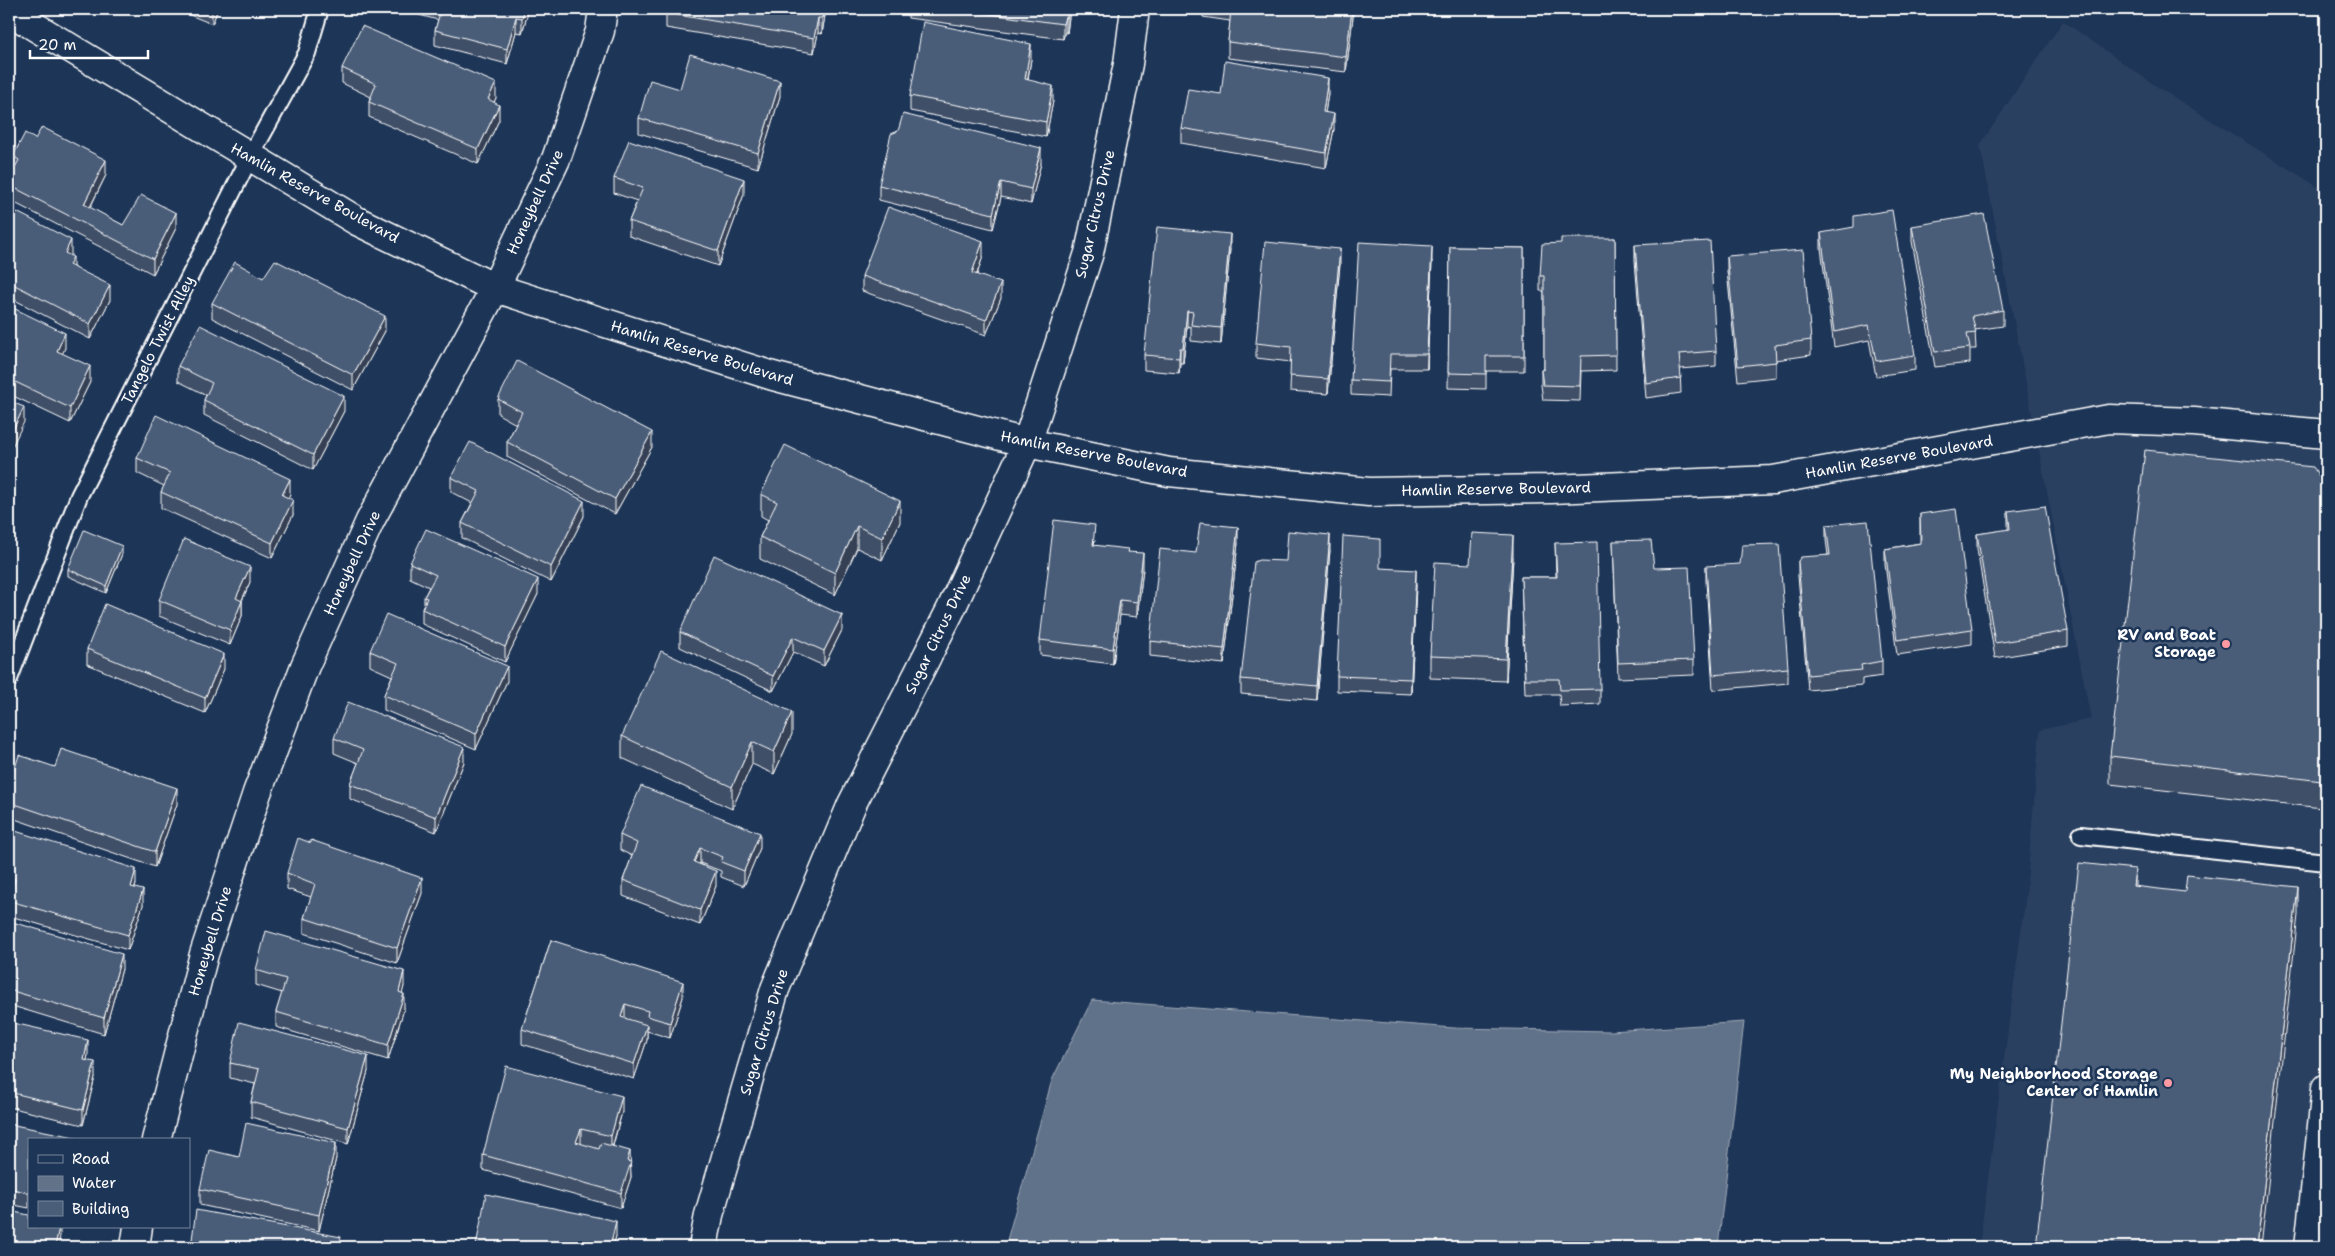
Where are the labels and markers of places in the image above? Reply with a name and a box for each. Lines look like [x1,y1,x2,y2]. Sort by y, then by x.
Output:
place label: RV and Boat Storage [2117,625,2216,662]
marker: RV and Boat Storage [2220,638,2232,650]
place label: My Neighborhood Storage Center of Hamlin [1950,1064,2158,1101]
marker: My Neighborhood Storage Center of Hamlin [2162,1077,2174,1089]

